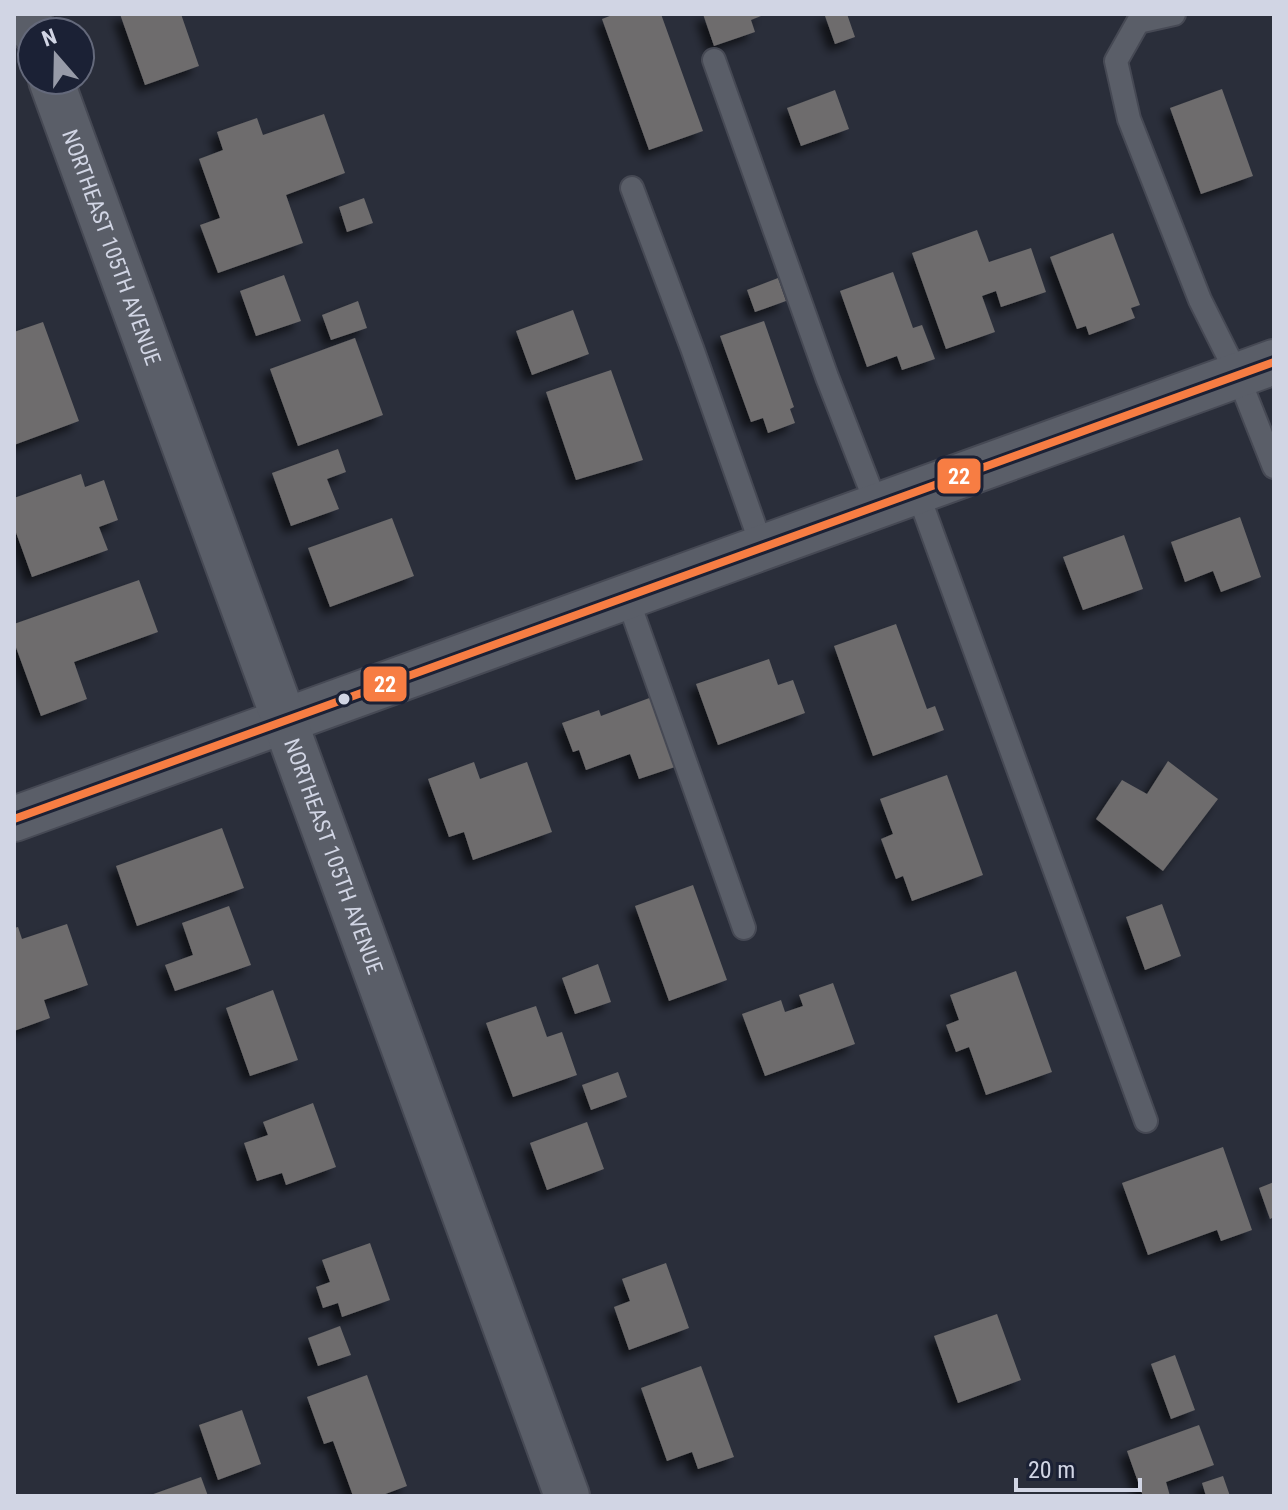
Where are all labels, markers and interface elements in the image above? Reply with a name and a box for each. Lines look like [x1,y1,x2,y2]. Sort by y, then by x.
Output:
north arrow [16,16,96,96]
text: N [39,24,60,52]
street label: NORTHEAST 105TH AVENUE [57,126,166,369]
line badge: 22 [936,457,982,495]
text: 22 [948,464,970,489]
line badge: 22 [362,665,408,703]
text: 22 [374,672,396,697]
unlabelled marker [336,691,352,707]
street label: NORTHEAST 105TH AVENUE [279,735,388,977]
scale bar [1016,1442,1140,1492]
text: 20 m [1028,1456,1075,1484]

